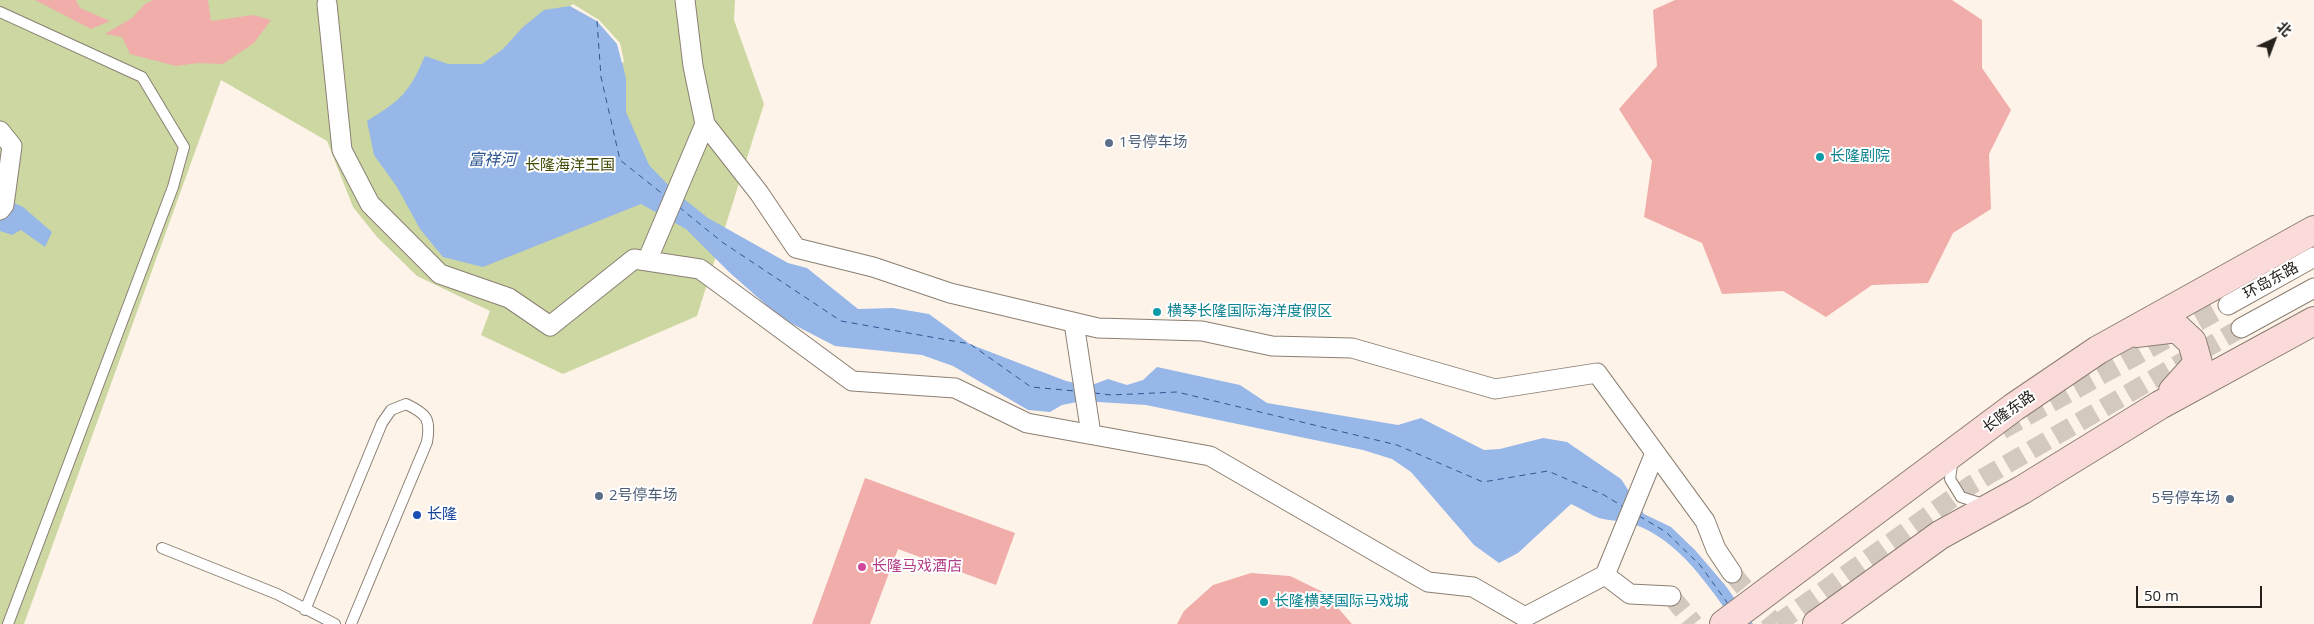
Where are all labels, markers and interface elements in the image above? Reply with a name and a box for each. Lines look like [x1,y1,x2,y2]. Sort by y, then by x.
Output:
north arrow [2249,15,2299,65]
text: 北 [2273,17,2296,40]
place label: 1号停车场 [1119,134,1188,152]
marker: 1号停车场 [1103,137,1115,149]
place label: 长隆剧院 [1830,148,1890,166]
water label: 富祥河 [468,150,516,170]
marker: 长隆剧院 [1814,151,1826,163]
park label: 长隆海洋王国 [525,157,615,175]
street label: 环岛东路 [2240,259,2302,303]
place label: 横琴长隆国际海洋度假区 [1167,303,1332,321]
marker: 横琴长隆国际海洋度假区 [1151,306,1163,318]
street label: 长隆东路 [1979,387,2039,437]
place label: 2号停车场 [609,487,678,505]
marker: 2号停车场 [593,490,605,502]
place label: 5号停车场 [2151,490,2220,508]
marker: 5号停车场 [2224,493,2236,505]
place label: 长隆 [427,506,457,524]
marker: 长隆 [411,509,423,521]
place label: 长隆马戏酒店 [872,558,962,576]
marker: 长隆马戏酒店 [856,561,868,573]
scale bar [2139,576,2265,608]
text: 50 m [2144,585,2179,605]
place label: 长隆横琴国际马戏城 [1274,593,1409,611]
marker: 长隆横琴国际马戏城 [1258,596,1270,608]

